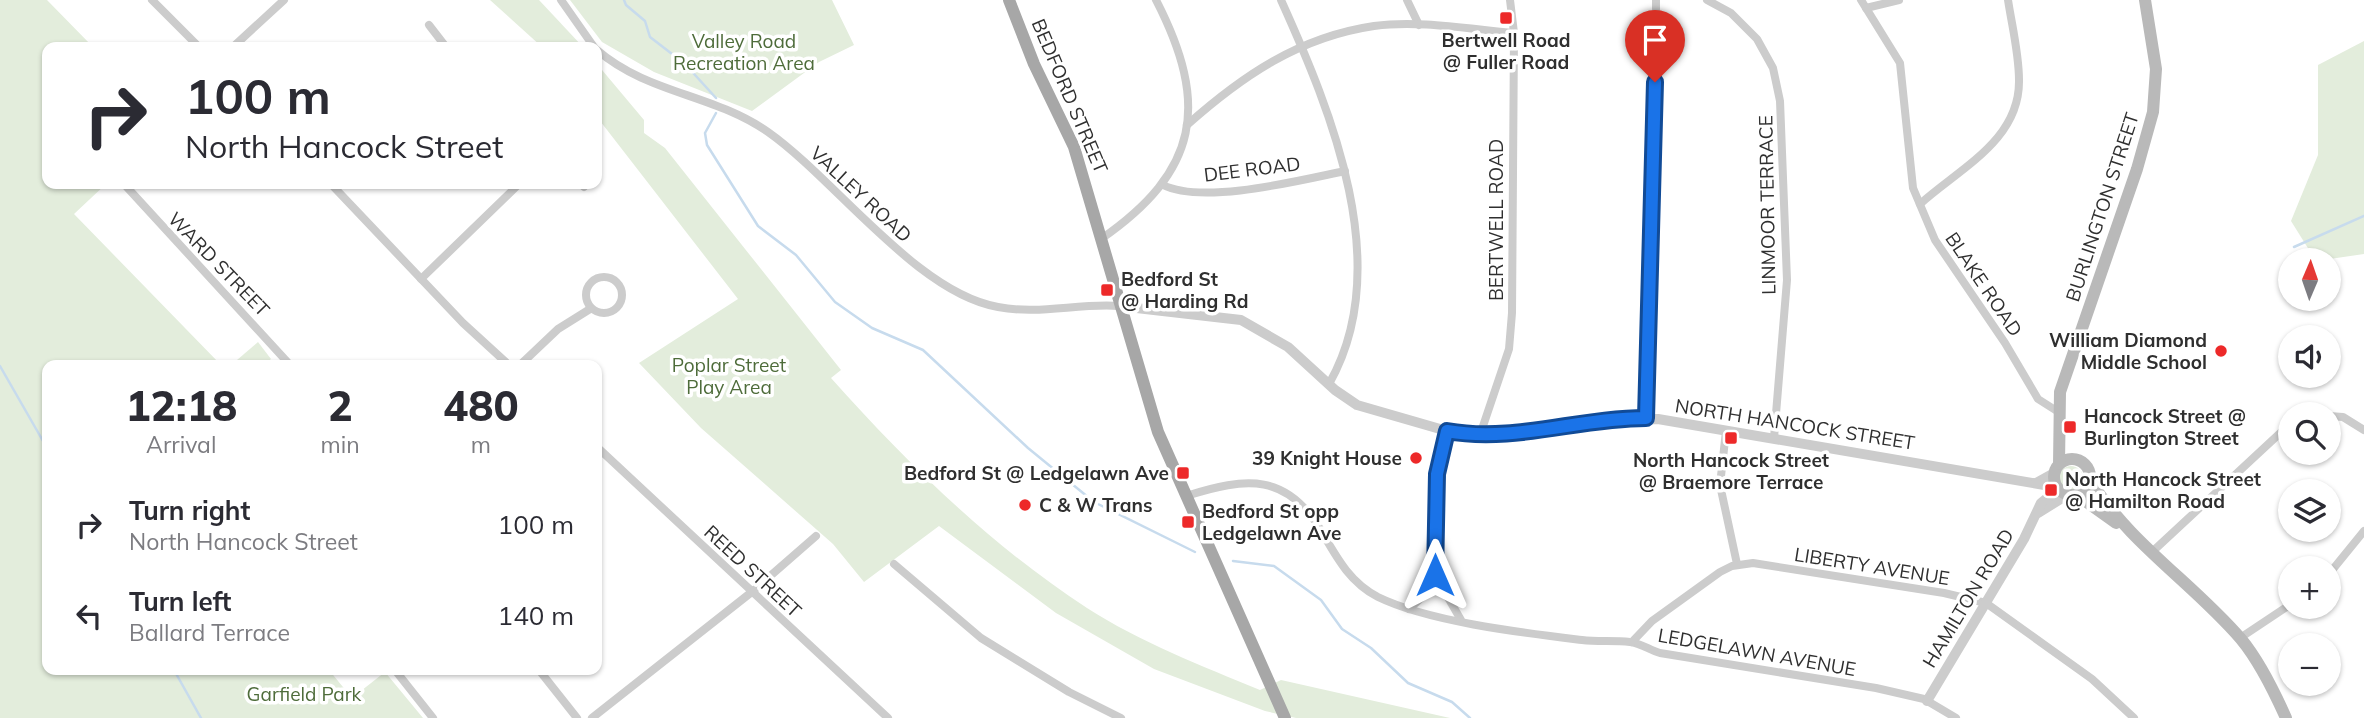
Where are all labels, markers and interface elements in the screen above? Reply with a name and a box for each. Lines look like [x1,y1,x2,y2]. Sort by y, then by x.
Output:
marker: Bertwell Road @ Fuller Road [1498,10,1514,26]
pin [1625,10,1685,82]
street label: BEDFORD STREET [1027,15,1114,177]
icon: arrive [1636,21,1674,59]
place label: Bertwell Road @ Fuller Road [1442,28,1570,74]
park label: Valley Road Recreation Area [673,29,815,75]
text: 100 m [185,65,331,126]
icon: right [70,70,161,161]
street label: BURLINGTON STREET [2060,109,2144,305]
street label: LINMOOR TERRACE [1753,115,1781,295]
text: North Hancock Street [185,126,503,166]
street label: BERTWELL ROAD [1484,139,1508,301]
street label: VALLEY ROAD [805,141,917,247]
street label: DEE ROAD [1202,151,1302,187]
street label: WARD STREET [163,207,275,322]
street label: BLAKE ROAD [1940,227,2028,341]
north arrow [2278,248,2342,312]
map controls [2278,248,2341,696]
place label: Bedford St @ Harding Rd [1121,267,1248,313]
marker: Bedford St @ Harding Rd [1099,282,1115,298]
button: sound [2278,325,2341,388]
place label: William Diamond Middle School [2049,328,2207,374]
marker: William Diamond Middle School [2213,343,2229,359]
park label: Poplar Street Play Area [672,353,787,399]
text: 12:18 [125,379,237,432]
text: 2 [327,379,353,432]
text: 480 [443,379,519,432]
street label: NORTH HANCOCK STREET [1673,393,1917,455]
button: search [2278,402,2341,465]
place label: Hancock Street @ Burlington Street [2084,404,2246,450]
marker: Hancock Street @ Burlington Street [2062,419,2078,435]
text: Arrival [146,430,216,459]
text: min [320,430,360,459]
text: m [471,430,491,459]
marker: North Hancock Street @ Braemore Terrace [1723,430,1739,446]
place label: 39 Knight House [1252,446,1402,470]
place label: North Hancock Street @ Braemore Terrace [1633,448,1829,494]
marker: 39 Knight House [1408,450,1424,466]
place label: Bedford St @ Ledgelawn Ave [904,461,1169,485]
marker: Bedford St @ Ledgelawn Ave [1175,465,1191,481]
place label: North Hancock Street @ Hamilton Road [2065,467,2261,513]
button: layers [2278,479,2341,542]
marker: North Hancock Street @ Hamilton Road [2043,482,2059,498]
place label: C & W Trans [1039,493,1152,517]
text: Turn right [129,494,250,527]
marker: C & W Trans [1017,497,1033,513]
place label: Bedford St opp Ledgelawn Ave [1202,499,1341,545]
icon: right [70,506,108,544]
text: 100 m [498,508,574,541]
marker: Bedford St opp Ledgelawn Ave [1180,514,1196,530]
street label: REED STREET [699,520,807,623]
street label: HAMILTON ROAD [1917,524,2019,672]
text: North Hancock Street [129,527,358,556]
position arrow [1398,538,1472,612]
street label: LIBERTY AVENUE [1793,542,1951,590]
button: + [2278,556,2341,619]
text: Turn left [129,585,231,618]
icon: left [70,597,108,635]
text: 140 m [498,599,574,632]
text: Ballard Terrace [129,618,290,647]
street label: LEDGELAWN AVENUE [1656,623,1858,681]
button: − [2278,633,2341,696]
park label: Garfield Park [247,682,362,706]

